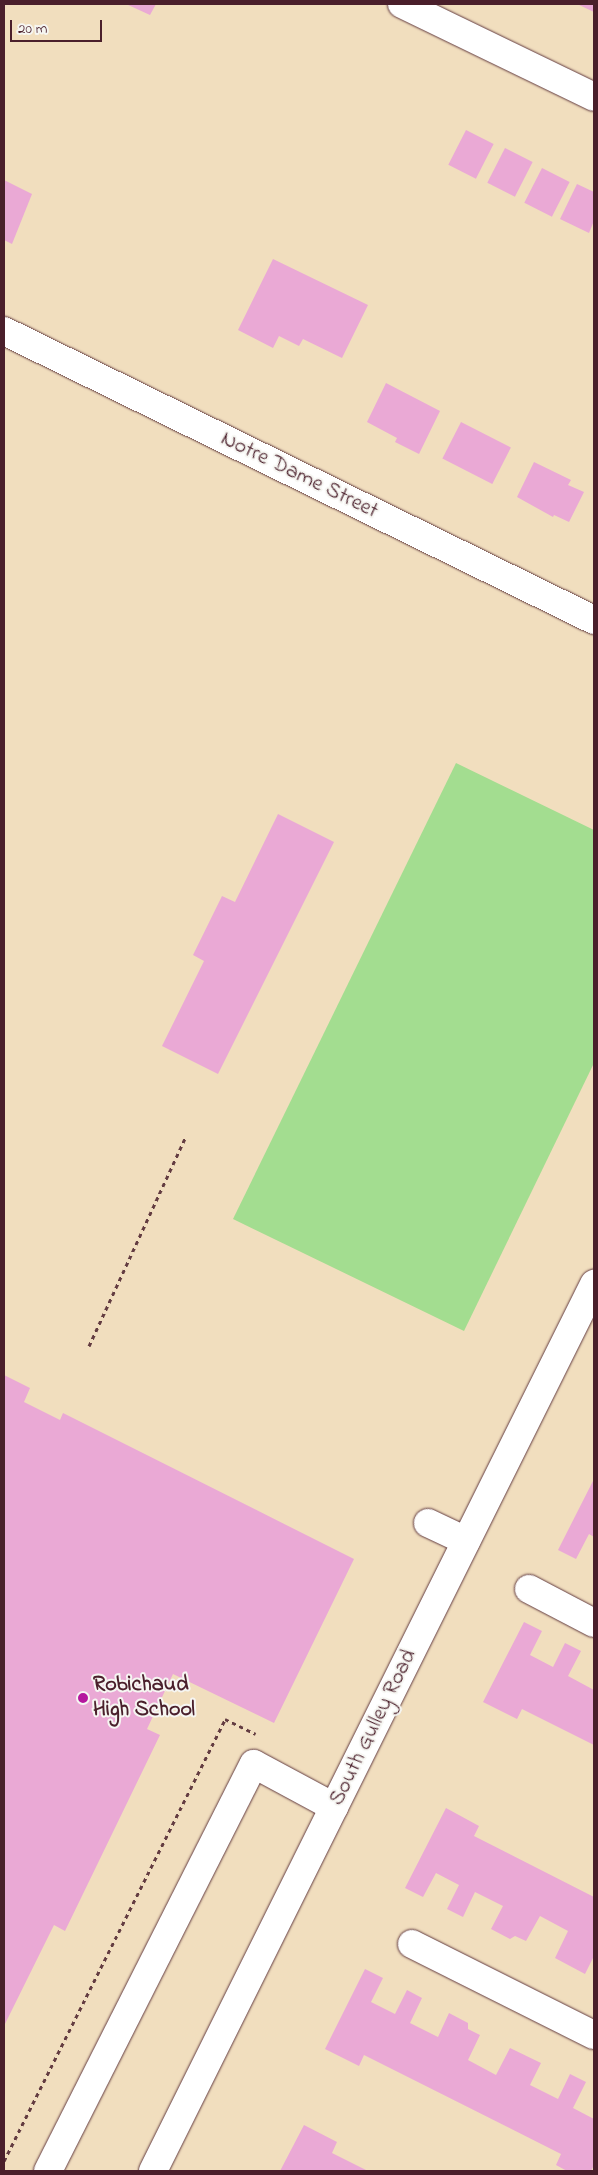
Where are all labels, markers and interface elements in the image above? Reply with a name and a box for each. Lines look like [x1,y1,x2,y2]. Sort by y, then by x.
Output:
scale bar [12,10,105,42]
text: 20 m [18,18,47,40]
street label: Notre Dame Street [216,426,382,526]
street label: South Gulley Road [325,1646,423,1810]
place label: Robichaud High School [93,1672,195,1724]
marker: Robichaud High School [77,1692,89,1704]

